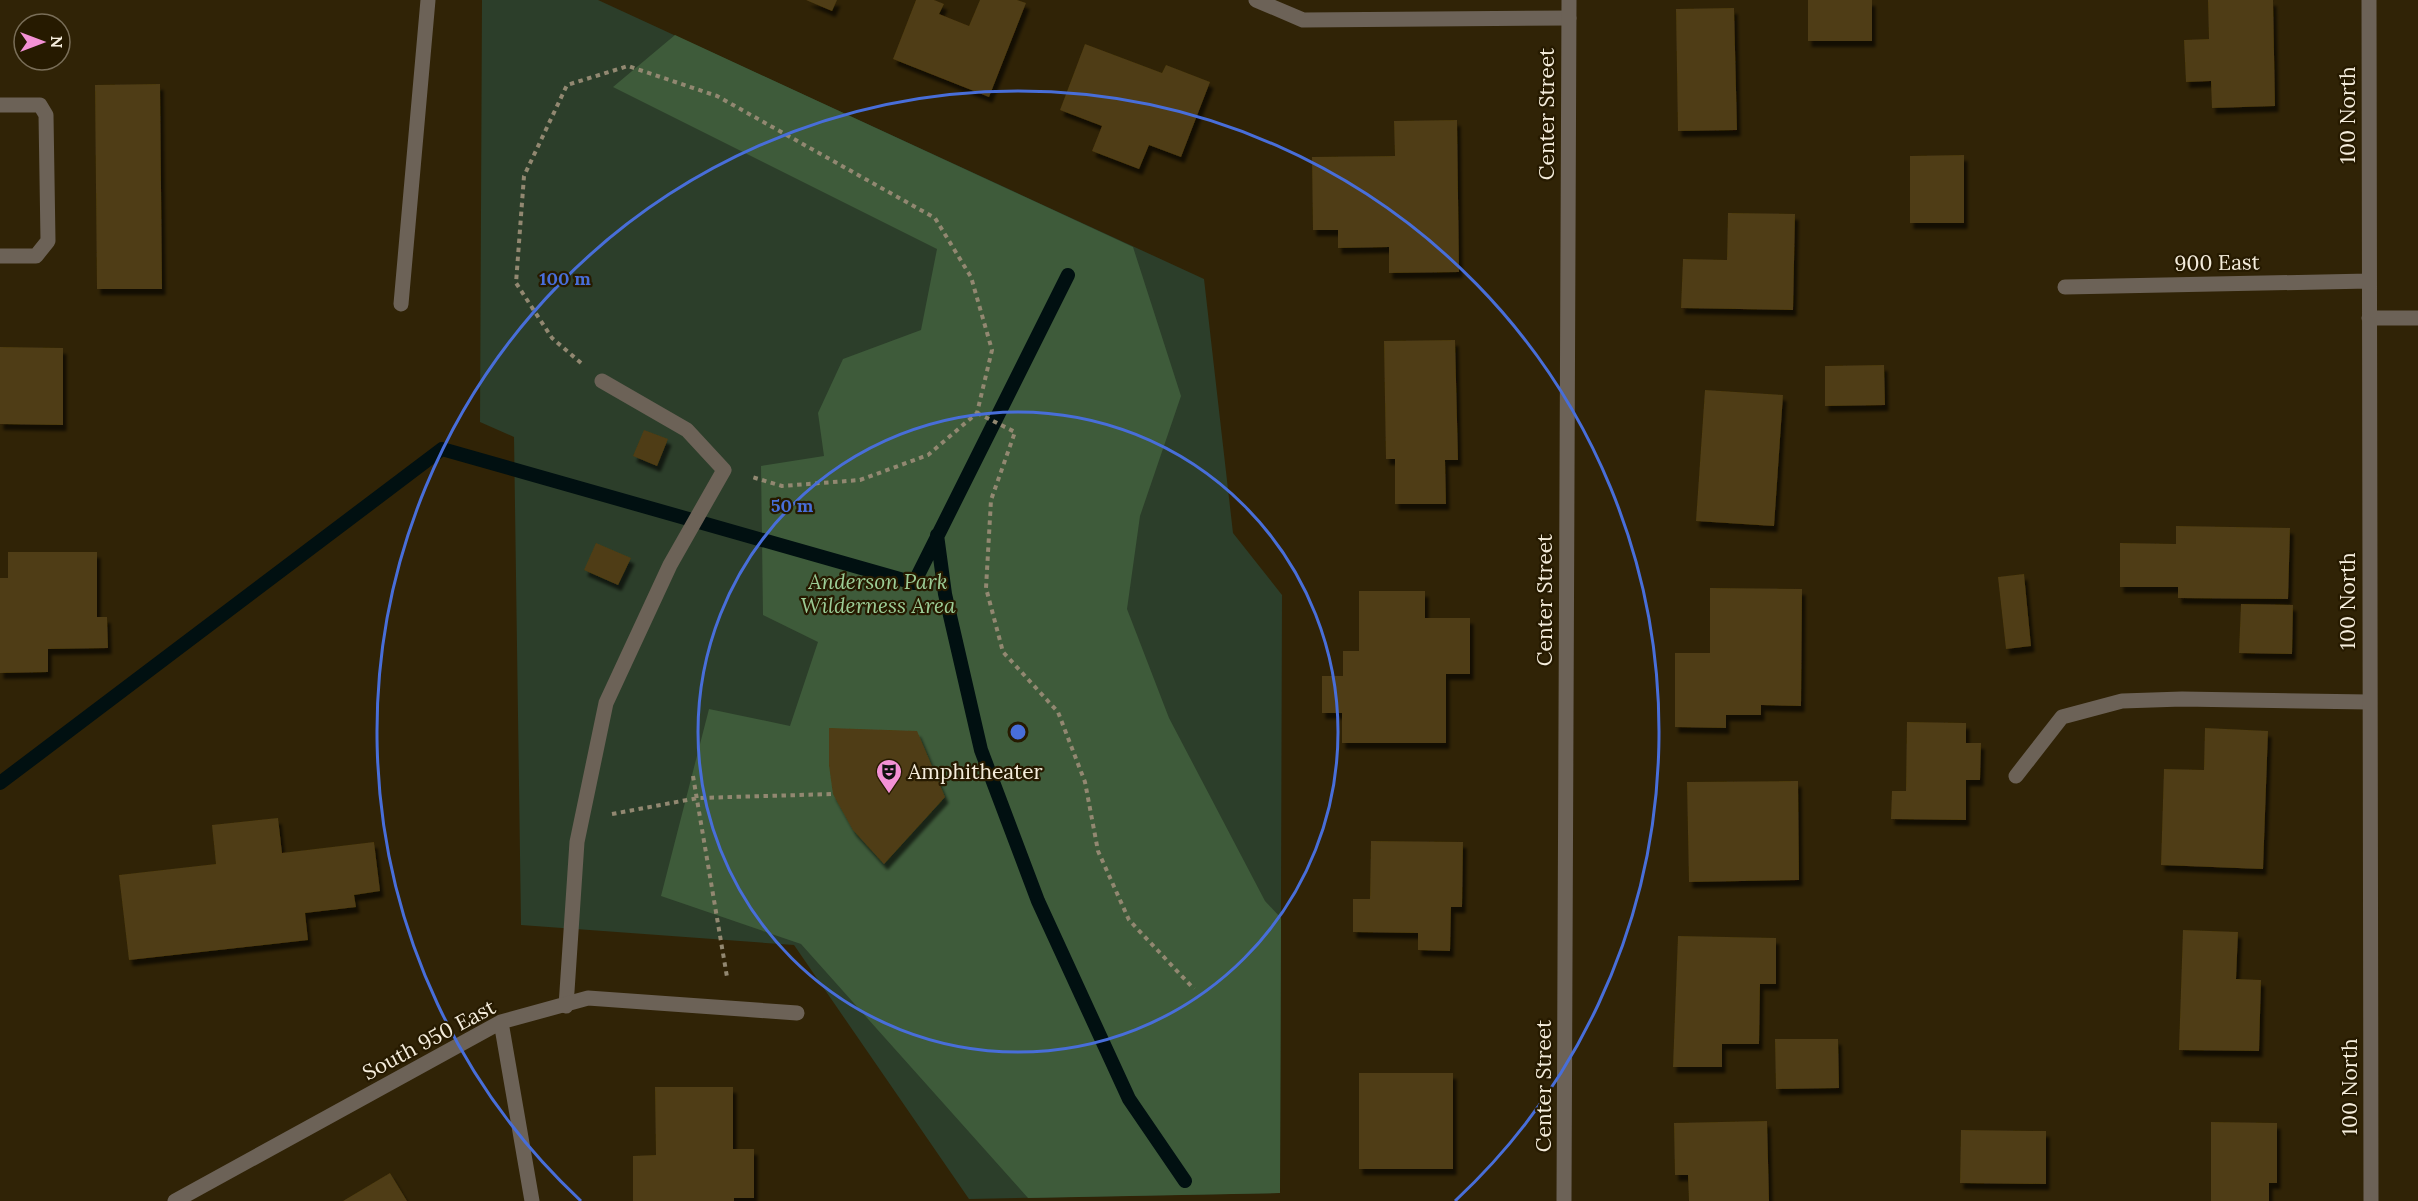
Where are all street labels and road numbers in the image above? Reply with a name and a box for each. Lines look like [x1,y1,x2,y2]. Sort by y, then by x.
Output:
street label: Center Street [1533,47,1560,180]
street label: 100 North [2334,66,2361,164]
street label: 900 East [2174,248,2261,277]
street label: Center Street [1531,533,1558,666]
street label: 100 North [2334,552,2361,650]
street label: South 950 East [358,993,501,1086]
street label: Center Street [1530,1019,1557,1152]
street label: 100 North [2336,1038,2363,1136]

